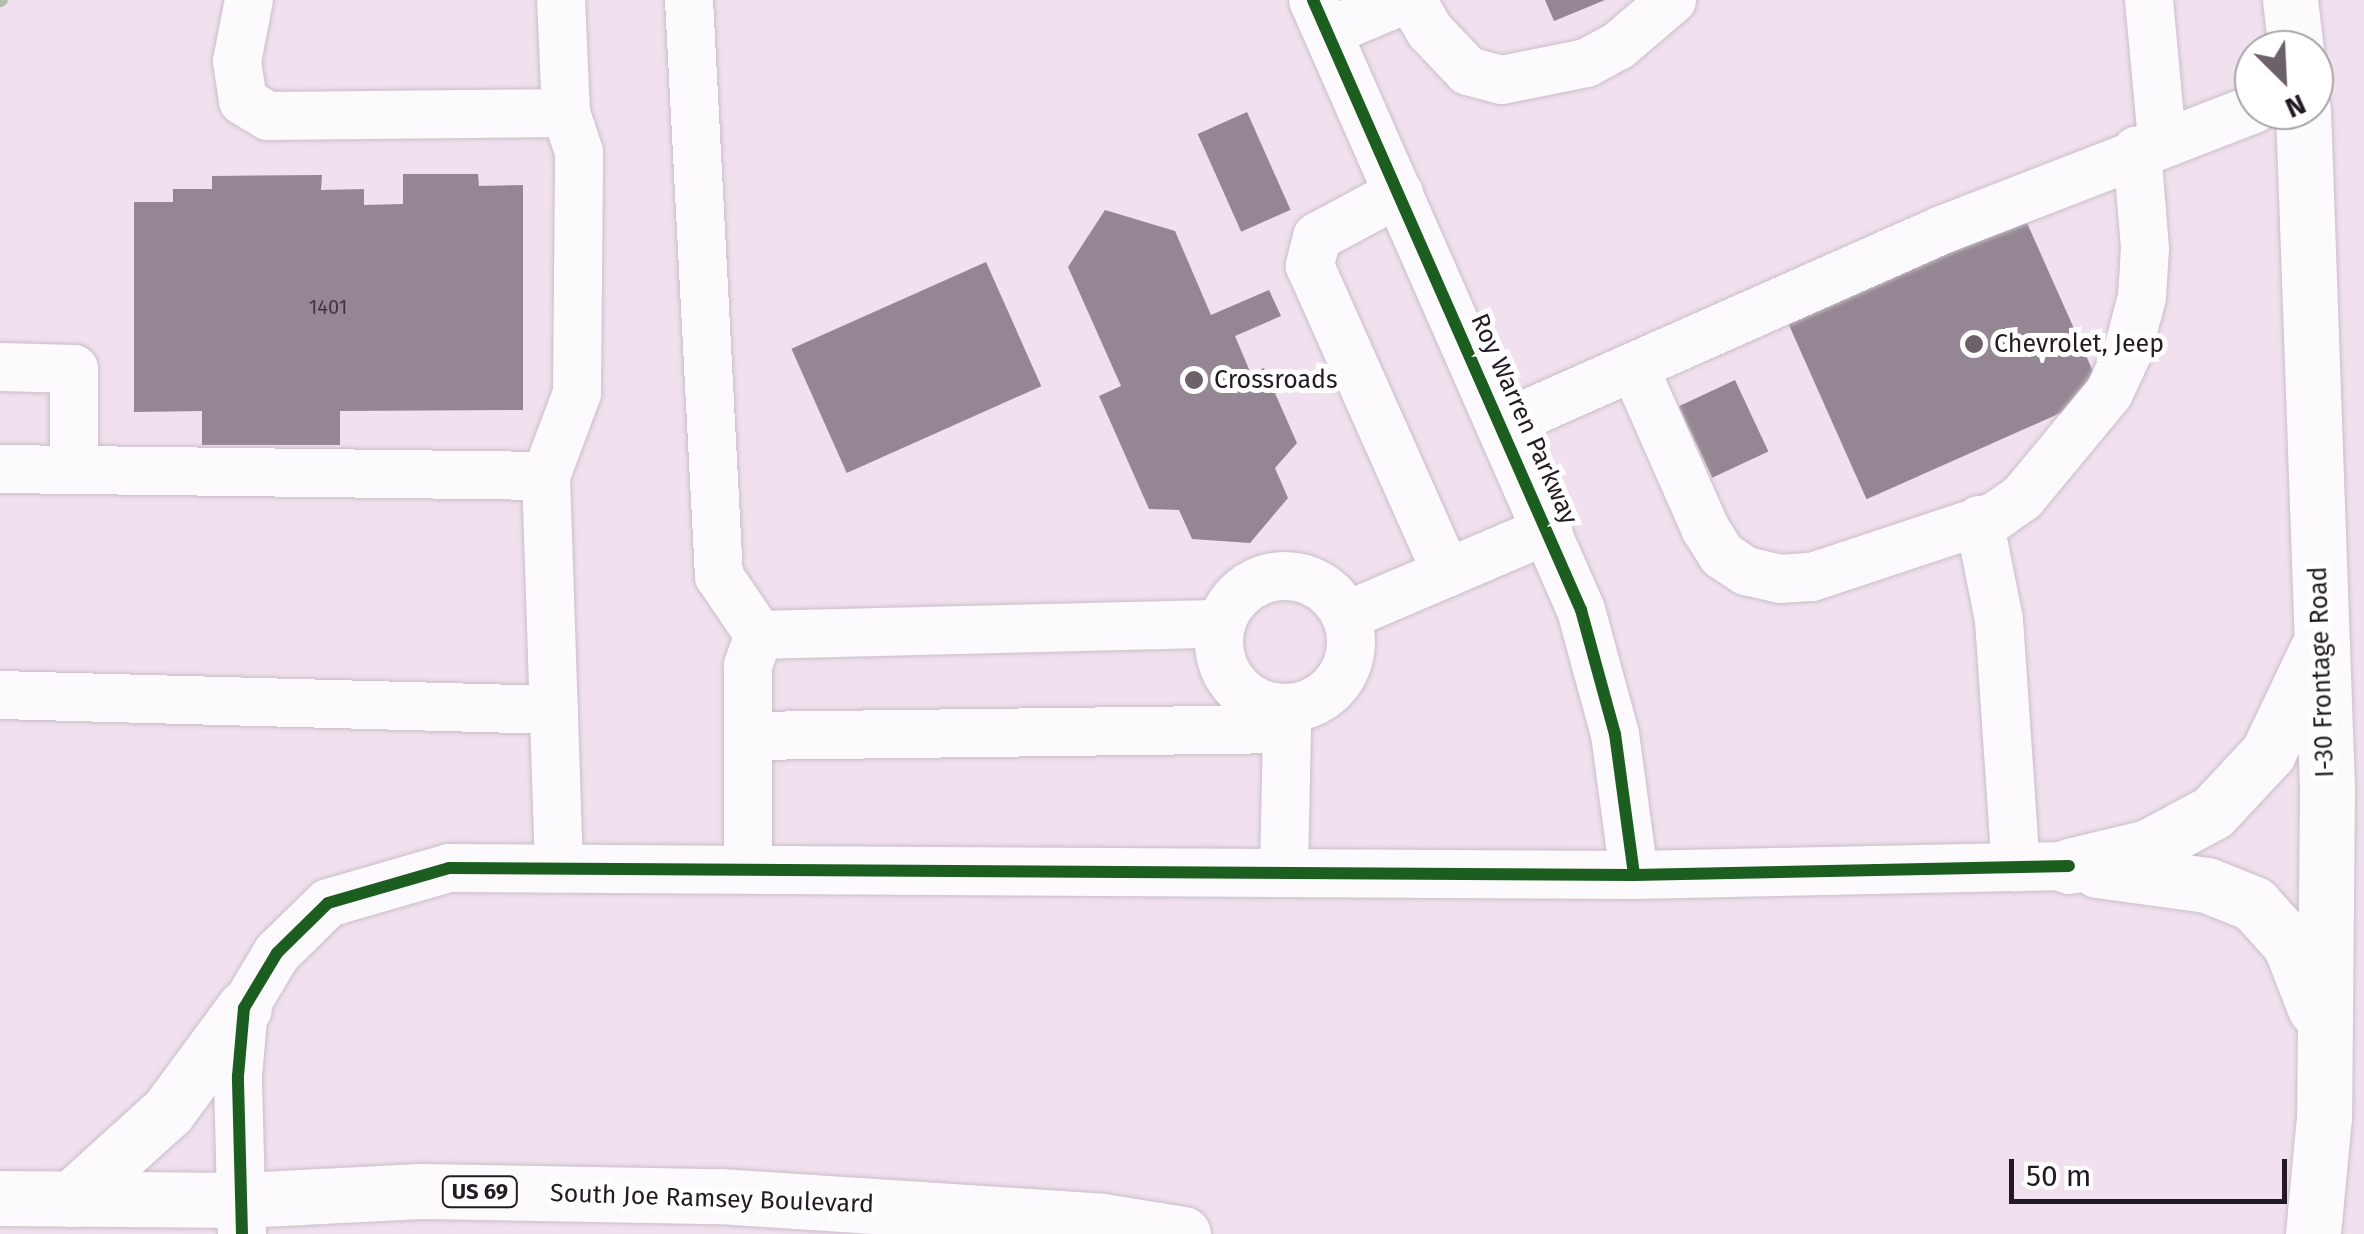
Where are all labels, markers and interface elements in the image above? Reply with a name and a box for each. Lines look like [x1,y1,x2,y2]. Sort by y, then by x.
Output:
north arrow [2234,30,2334,130]
text: N [2280,87,2311,125]
house number: 1401 [309,295,347,319]
street label: Roy Warren Parkway [1464,309,1584,529]
place label: Chevrolet, Jeep [1994,329,2164,359]
marker: Chevrolet, Jeep [1963,333,1985,355]
place label: Crossroads [1214,365,1338,395]
marker: Crossroads [1183,369,1205,391]
street label: I-30 Frontage Road [2303,566,2341,778]
scale bar [2014,1139,2292,1201]
text: 50 m [2026,1158,2091,1194]
road number: US 69 [440,1175,520,1209]
street label: South Joe Ramsey Boulevard [550,1178,874,1220]

